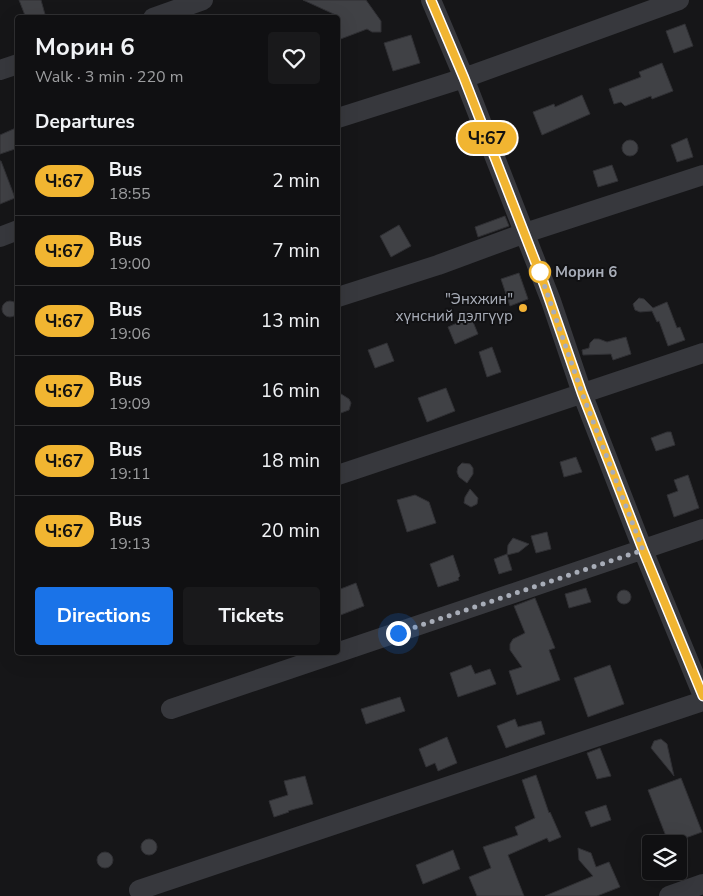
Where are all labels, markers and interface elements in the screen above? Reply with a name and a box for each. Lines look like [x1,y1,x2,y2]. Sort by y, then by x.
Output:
text: Морин 6 [35,31,135,63]
button: heart [268,32,320,84]
text: Walk · 3 min · 220 m [35,66,183,88]
text: Departures [35,109,135,135]
line badge: Ч:67 [452,122,522,154]
text: Ч:67 [468,126,506,150]
text: Bus [109,157,142,183]
text: 2 min [272,168,320,194]
text: Ч:67 [45,169,84,193]
text: 18:55 [109,183,151,205]
text: Bus [109,227,142,253]
text: 7 min [272,238,320,264]
text: Ч:67 [45,239,84,263]
text: 19:00 [109,253,151,275]
marker: Морин 6 [529,261,551,283]
place label: Морин 6 [555,262,617,282]
place label: "Энхжин" хүнсний дэлгүүр [396,289,513,326]
text: Bus [109,297,142,323]
marker: "Энхжин" хүнсний дэлгүүр [517,302,529,314]
text: 13 min [261,308,320,334]
text: Ч:67 [45,309,84,333]
text: 19:06 [109,323,151,345]
text: Bus [109,367,142,393]
text: 16 min [261,378,320,404]
text: Ч:67 [45,379,84,403]
text: 19:09 [109,393,151,415]
text: Bus [109,437,142,463]
text: 18 min [261,448,320,474]
text: Ч:67 [45,449,84,473]
text: 19:11 [109,463,151,485]
text: Bus [109,507,142,533]
text: 20 min [261,518,320,544]
text: Ч:67 [45,519,84,543]
text: 19:13 [109,533,151,555]
button: Directions [35,587,173,645]
button: Tickets [183,587,320,645]
your location [386,621,411,646]
map controls [642,835,687,880]
button: layers [642,835,687,880]

